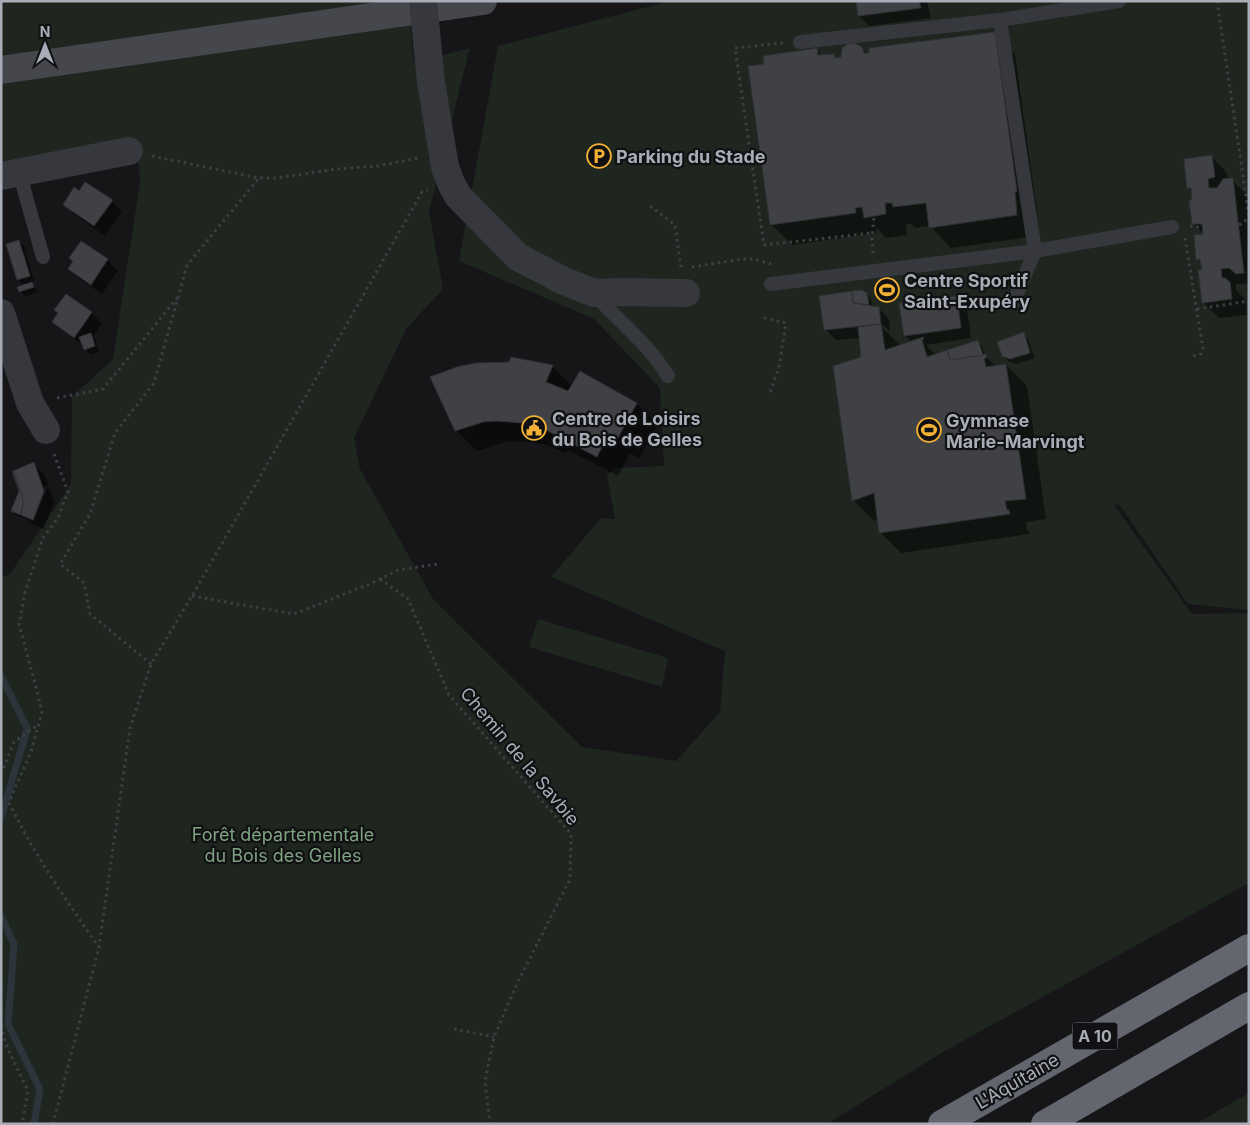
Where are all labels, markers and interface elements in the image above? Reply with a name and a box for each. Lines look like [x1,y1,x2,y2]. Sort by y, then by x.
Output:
north arrow [20,20,70,70]
text: N [40,23,50,40]
parking icon: Parking du Stade [586,143,612,169]
place label: Parking du Stade [616,146,766,167]
place label: Centre Sportif Saint-Exupéry [904,270,1030,312]
sports icon: Centre Sportif Saint-Exupéry [874,277,900,303]
place label: Centre de Loisirs du Bois de Gelles [552,408,702,450]
place label: Gymnase Marie-Marvingt [946,410,1085,452]
public building icon: Centre de Loisirs du Bois de Gelles [521,415,547,441]
sports icon: Gymnase Marie-Marvingt [916,417,942,443]
street label: Chemin de la Savbie [456,683,584,829]
park label: Forêt départementale du Bois des Gelles [192,824,374,866]
road number: A 10 [1072,1022,1118,1050]
street label: L'Aquitaine [972,1049,1062,1113]

